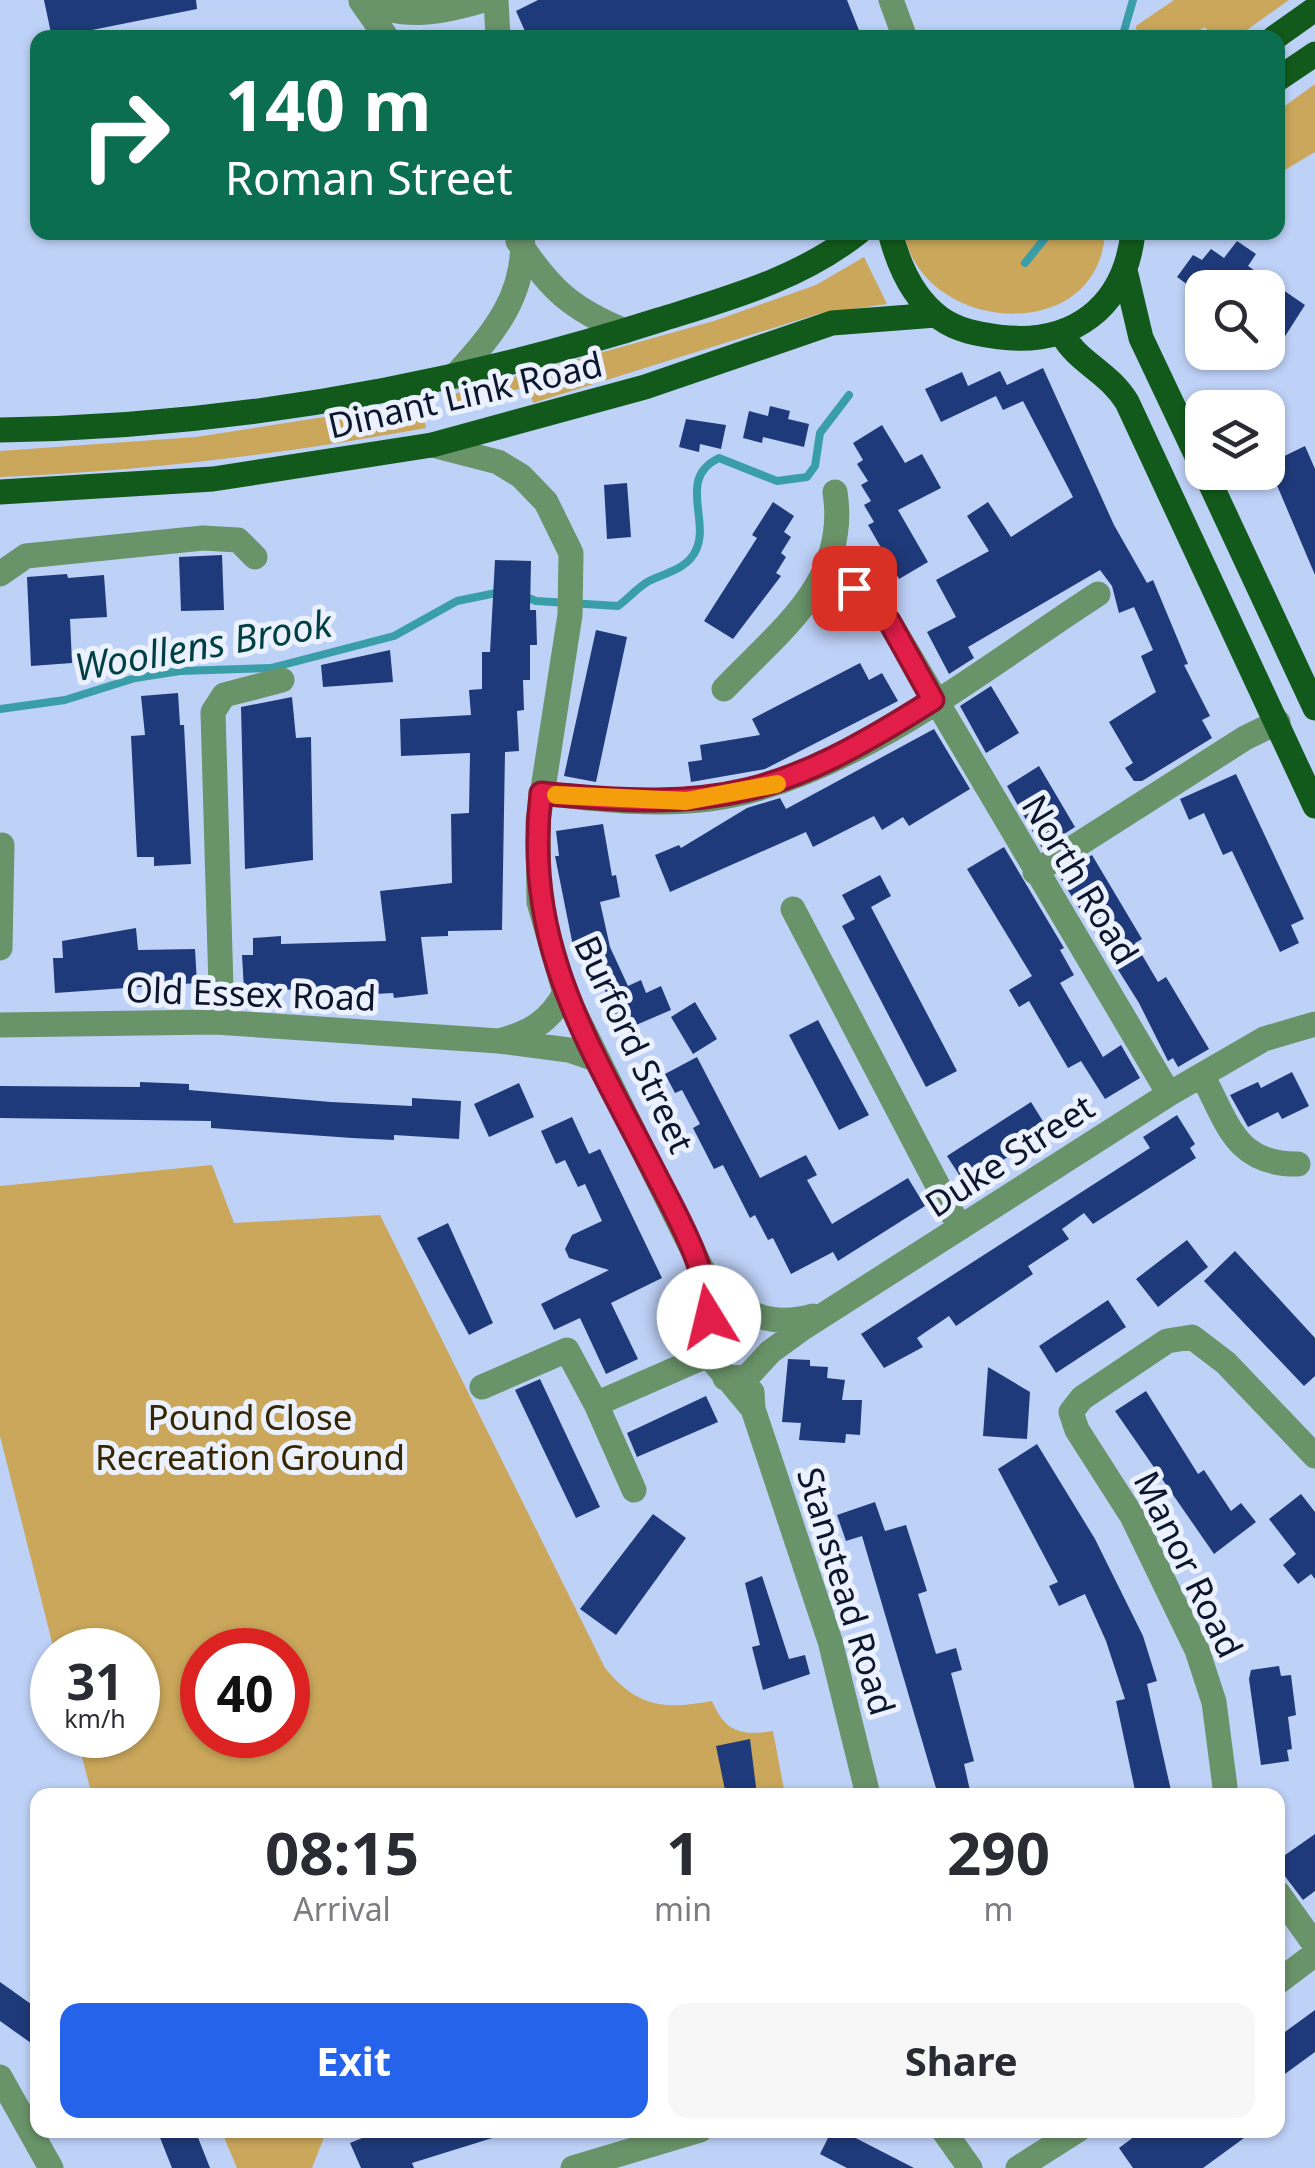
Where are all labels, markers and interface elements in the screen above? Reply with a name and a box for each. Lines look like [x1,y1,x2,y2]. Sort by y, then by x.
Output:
text: 140 m [225,56,432,152]
icon: right [60,70,190,200]
text: Roman Street [225,147,513,208]
map controls [1185,270,1285,490]
button: search [1185,270,1285,370]
street label: Dinant Link Road [323,340,607,448]
button: layers [1185,390,1285,490]
pin [812,546,897,631]
icon: arrive [827,561,882,616]
water label: Woollens Brook [70,596,337,692]
street label: North Road [1012,786,1150,972]
street label: Burford Street [564,928,706,1160]
street label: Old Essex Road [125,965,377,1021]
street label: Duke Street [916,1083,1102,1227]
position arrow [657,1265,761,1369]
park label: Pound Close Recreation Ground [95,1393,405,1480]
street label: Stanstead Road [787,1461,907,1721]
street label: Manor Road [1124,1463,1254,1665]
speed limit sign: 40 [180,1628,310,1758]
text: 31 [66,1647,124,1715]
text: km/h [64,1701,126,1735]
text: 08:15 [265,1811,419,1893]
text: 1 [666,1811,700,1893]
text: 290 [947,1811,1050,1893]
text: Arrival [293,1887,391,1930]
text: min [654,1887,712,1930]
text: m [984,1887,1013,1930]
button: Exit [60,2003,648,2118]
button: Share [668,2003,1255,2118]

